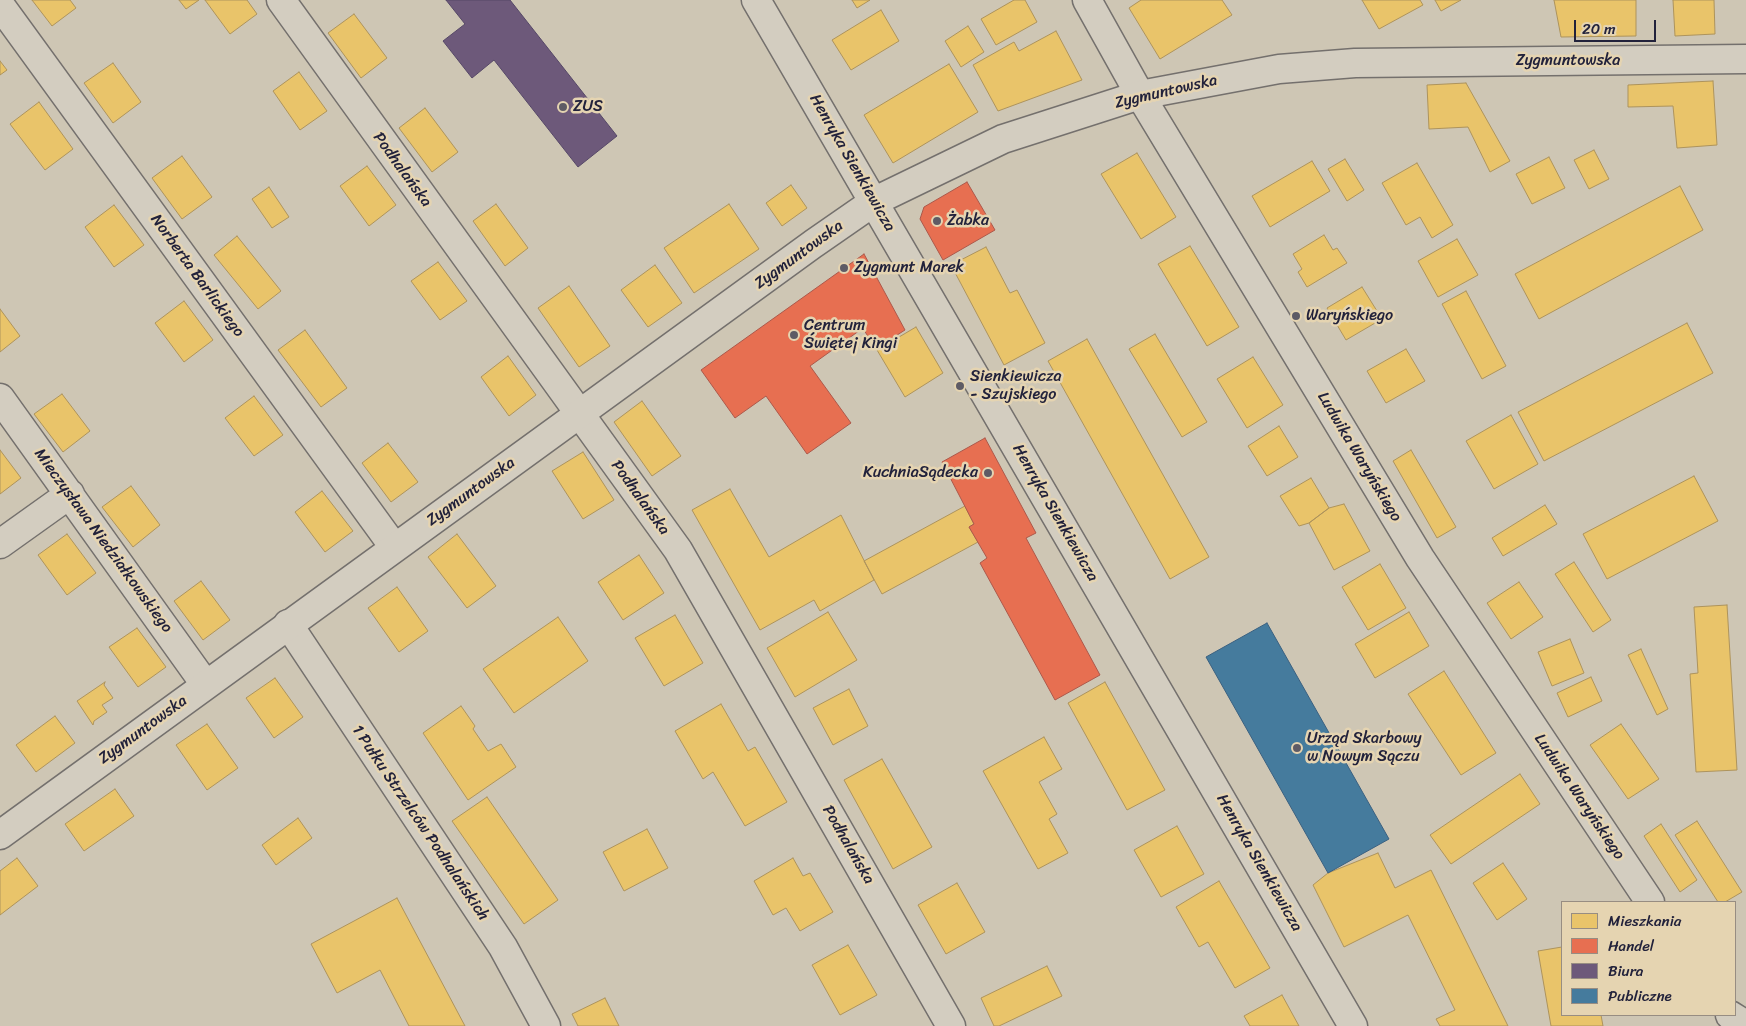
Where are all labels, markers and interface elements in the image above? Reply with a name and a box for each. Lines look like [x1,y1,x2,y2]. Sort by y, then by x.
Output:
scale bar [1576,10,1658,42]
text: 20 m [1582,16,1616,42]
street label: Zygmuntowska [1516,51,1620,71]
street label: Zygmuntowska [1113,71,1219,113]
street label: Henryka Sienkiewicza [805,91,899,235]
place label: ZUS [573,97,603,117]
marker: ZUS [557,101,569,113]
street label: Podhalańska [368,129,436,211]
street label: Norberta Barlickiego [146,211,248,341]
place label: Żabka [947,211,989,231]
marker: Żabka [931,215,943,227]
street label: Zygmuntowska [751,216,847,294]
place label: Zygmunt Marek [854,258,964,278]
marker: Zygmunt Marek [838,262,850,274]
place label: Waryńskiego [1306,306,1393,326]
marker: Waryńskiego [1290,310,1302,322]
place label: Centrum Świętej Kingi [804,316,897,354]
marker: Centrum Świętej Kingi [788,329,800,341]
place label: Sienkiewicza - Szujskiego [970,367,1062,405]
marker: Sienkiewicza - Szujskiego [954,380,966,392]
street label: Ludwika Waryńskiego [1313,389,1405,525]
street label: Henryka Sienkiewicza [1008,441,1102,585]
street label: Mieczysława Niedziałkowskiego [30,445,176,637]
street label: Zygmuntowska [423,453,519,531]
street label: Podhalańska [606,457,674,539]
place label: KuchniaSądecka [863,463,978,483]
marker: KuchniaSądecka [982,467,994,479]
street label: Zygmuntowska [95,691,191,769]
street label: 1 Pułku Strzelców Podhalańskich [347,722,493,924]
place label: Urząd Skarbowy w Nowym Sączu [1307,729,1422,767]
street label: Ludwika Waryńskiego [1530,730,1628,864]
marker: Urząd Skarbowy w Nowym Sączu [1291,742,1303,754]
street label: Henryka Sienkiewicza [1212,791,1306,935]
street label: Podhalańska [818,802,878,888]
legend [1561,901,1736,1016]
text: Mieszkania [1608,908,1681,934]
text: Handel [1608,933,1654,959]
text: Biura [1608,958,1643,984]
text: Publiczne [1608,983,1672,1009]

